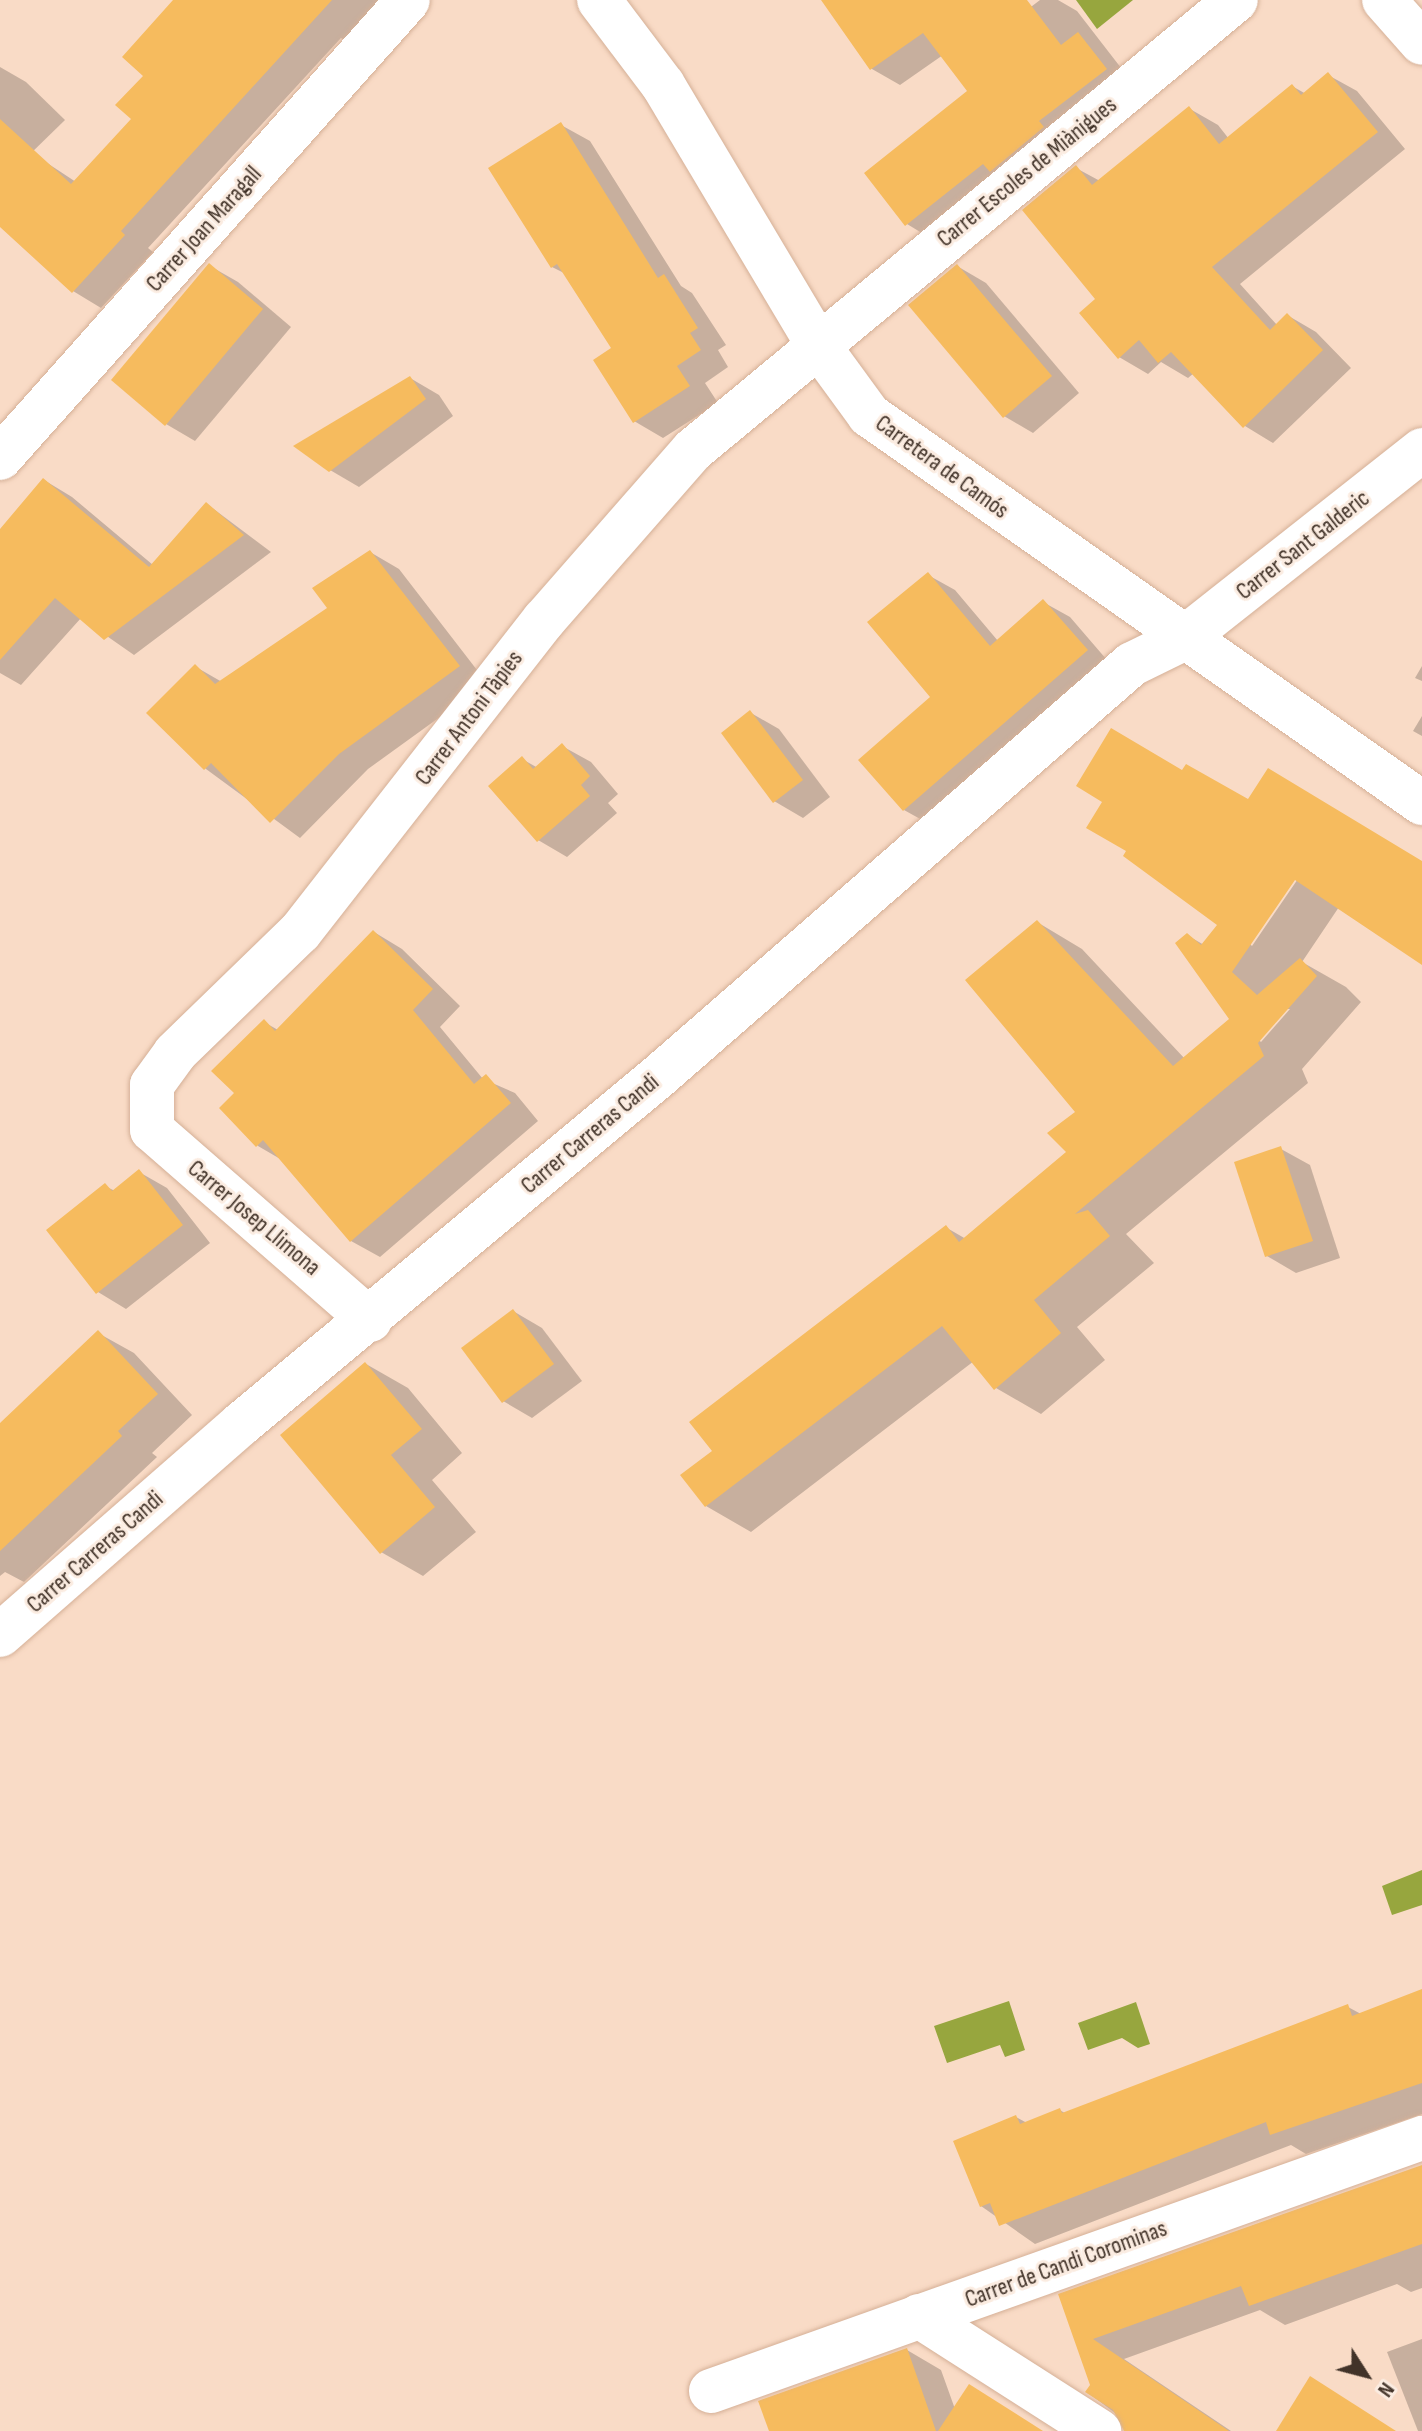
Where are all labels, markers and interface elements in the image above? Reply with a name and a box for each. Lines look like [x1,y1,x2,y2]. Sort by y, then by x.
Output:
street label: Carrer Escoles de Miànigues [931,91,1123,253]
street label: Carrer Joan Maragall [140,160,268,298]
street label: Carretera de Camós [870,409,1014,525]
street label: Carrer Sant Galderic [1231,484,1375,606]
street label: Carrer Antoni Tàpies [409,645,529,791]
street label: Carrer Carreras Candi [515,1068,665,1200]
street label: Carrer Josep Llimona [182,1154,326,1282]
street label: Carrer Carreras Candi [21,1485,169,1619]
street label: Carrer de Candi Corominas [961,2214,1171,2314]
north arrow [1326,2335,1406,2415]
text: N [1371,2377,1400,2402]

